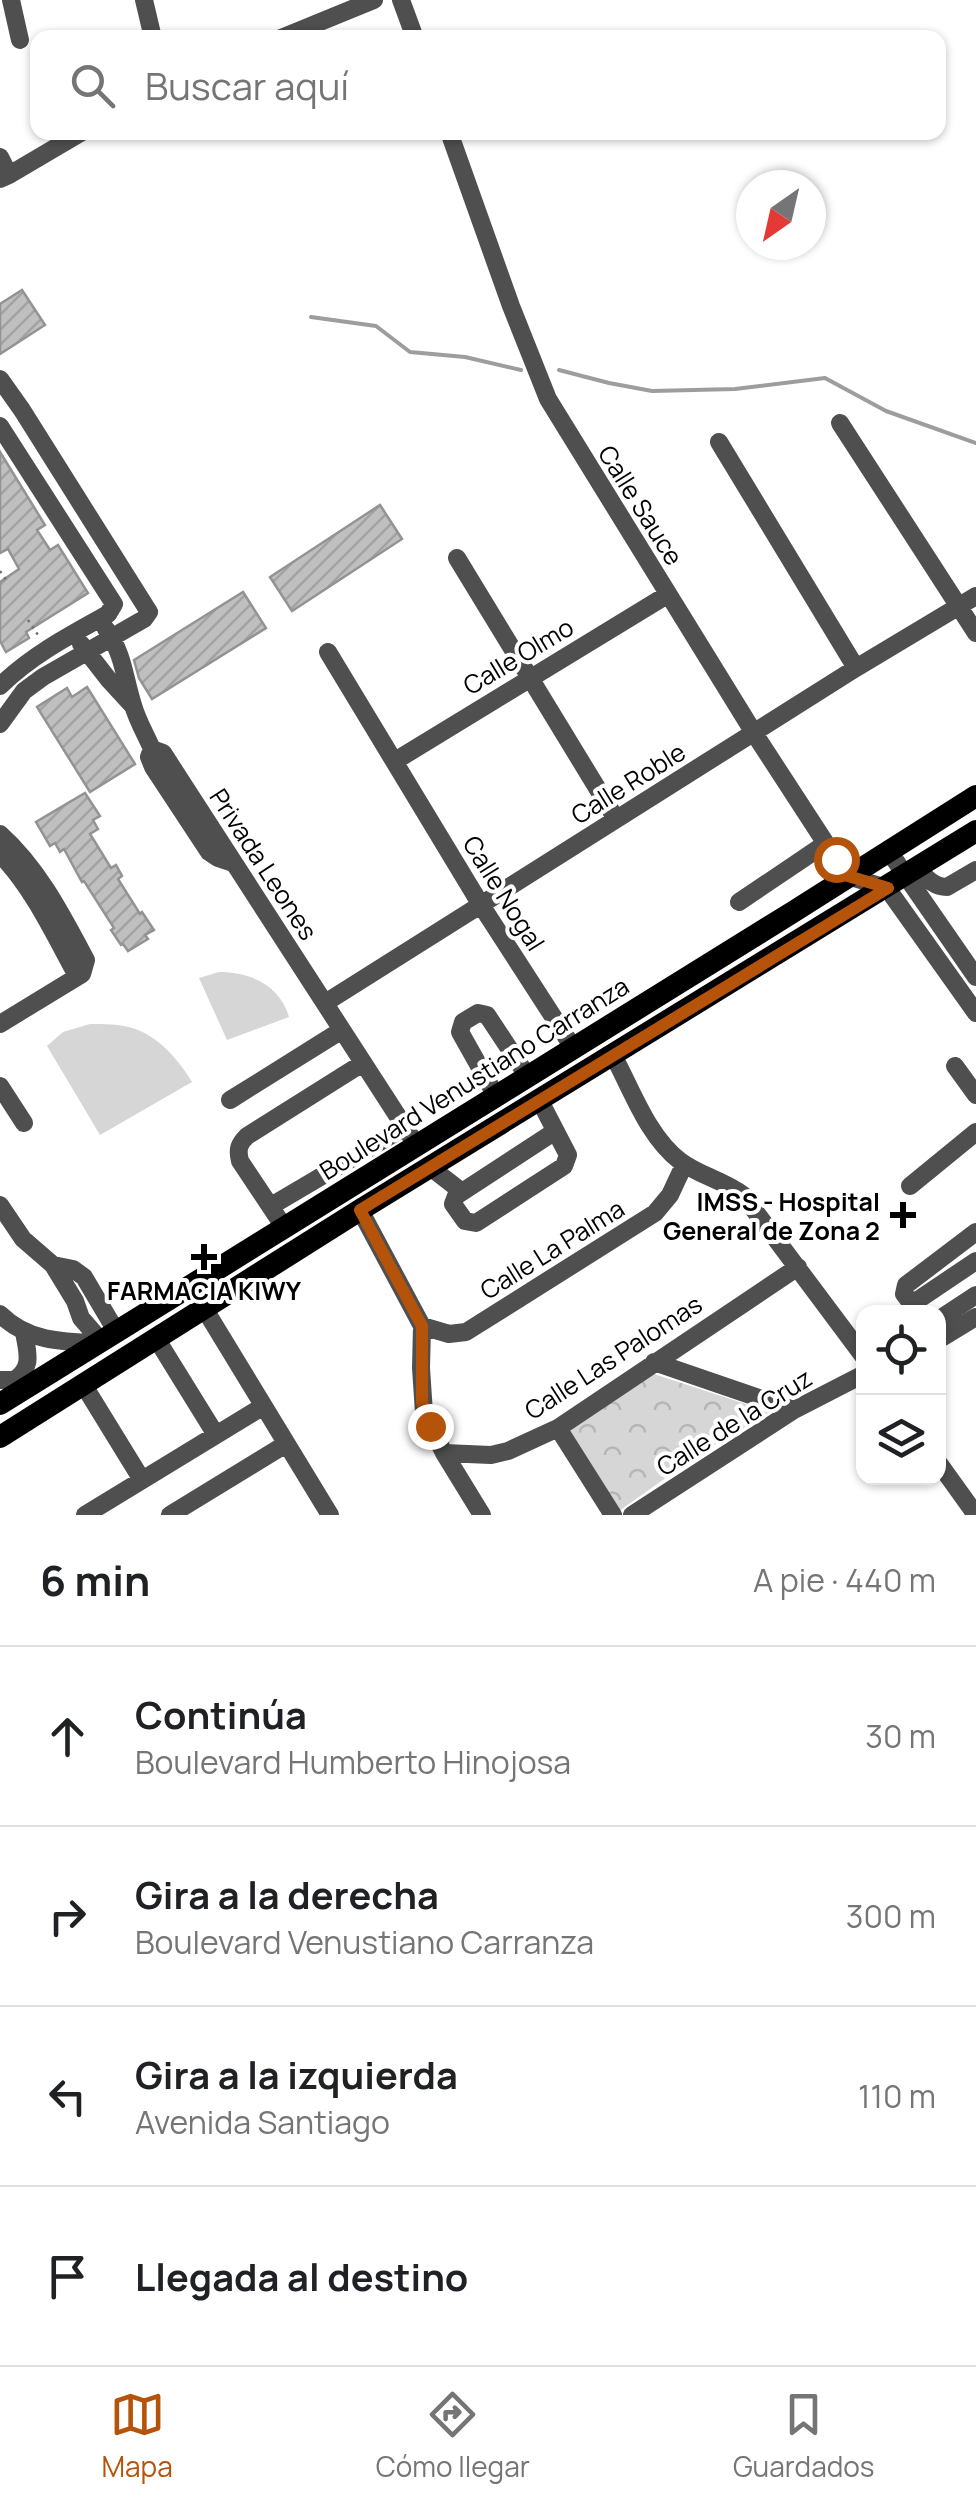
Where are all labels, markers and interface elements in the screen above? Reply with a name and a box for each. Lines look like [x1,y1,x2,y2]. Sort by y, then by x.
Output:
search box [30,30,946,140]
icon: search [65,58,120,113]
text: Buscar aquí [145,59,349,111]
north arrow [736,170,826,260]
street label: Calle Sauce [590,438,692,572]
street label: Calle Olmo [456,609,580,703]
street label: Calle Roble [564,734,692,832]
street label: Privada Leones [202,781,326,947]
street label: Calle Nogal [455,829,553,957]
route start [814,837,860,883]
street label: Boulevard Venustiano Carranza [313,968,635,1188]
place label: IMSS - Hospital General de Zona 2 [663,1184,880,1248]
street label: Calle La Palma [473,1191,631,1307]
marker: IMSS - Hospital General de Zona 2 [890,1202,916,1228]
marker: FARMACIA KIWY [191,1244,217,1270]
place label: FARMACIA KIWY [107,1273,302,1308]
street label: Calle Las Palomas [517,1286,709,1428]
map controls [856,1305,946,1485]
button: locate [856,1305,946,1395]
street label: Calle de la Cruz [650,1360,818,1484]
button: layers [856,1395,946,1485]
route end [408,1404,454,1450]
text: 6 min [40,1551,150,1609]
text: A pie · 440 m [753,1558,936,1602]
text: Continúa [135,1688,307,1740]
icon: ahead [40,1709,95,1764]
text: 30 m [865,1714,936,1758]
text: Boulevard Humberto Hinojosa [135,1740,571,1784]
text: Gira a la derecha [135,1868,439,1920]
icon: right [40,1889,95,1944]
text: 300 m [846,1894,936,1938]
text: Boulevard Venustiano Carranza [135,1920,594,1964]
text: Gira a la izquierda [135,2048,458,2100]
icon: left [40,2069,95,2124]
text: 110 m [858,2074,936,2118]
text: Avenida Santiago [135,2100,390,2144]
icon: arrive [40,2249,95,2304]
text: Llegada al destino [135,2250,468,2302]
tab: Mapa [102,2387,173,2485]
tab: Cómo llegar [376,2387,530,2485]
tab: Guardados [733,2387,874,2485]

